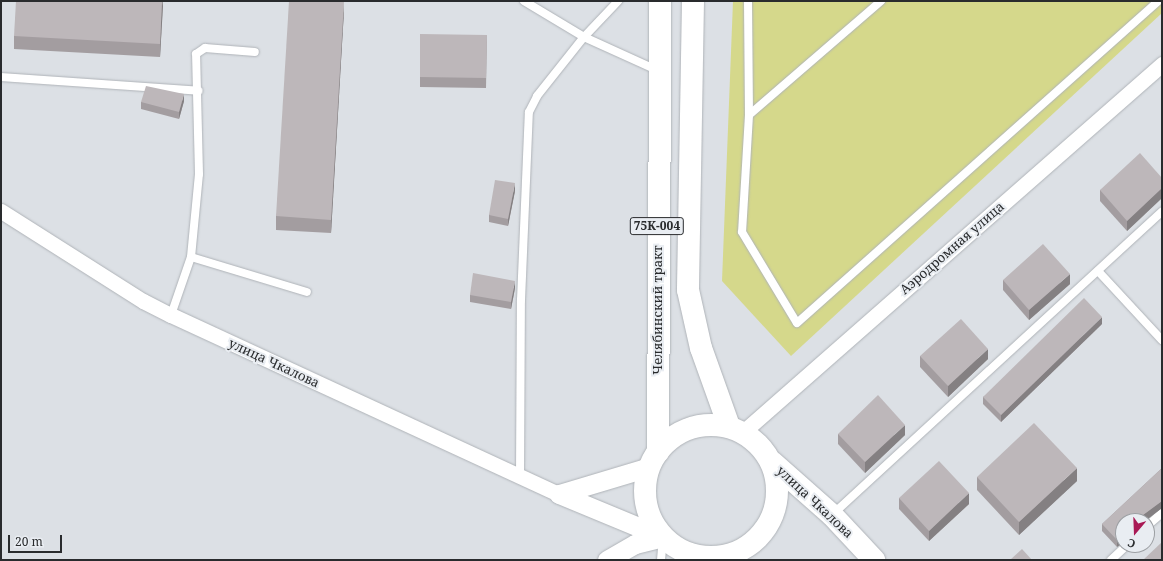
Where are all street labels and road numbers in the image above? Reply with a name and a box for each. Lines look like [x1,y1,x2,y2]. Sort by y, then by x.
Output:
street label: Аэродромная улица [897,198,1007,298]
road number: 75К-004 [629,216,685,236]
street label: Челябинский тракт [649,245,665,375]
street label: улица Чкалова [226,335,322,391]
street label: улица Чкалова [774,463,856,541]

